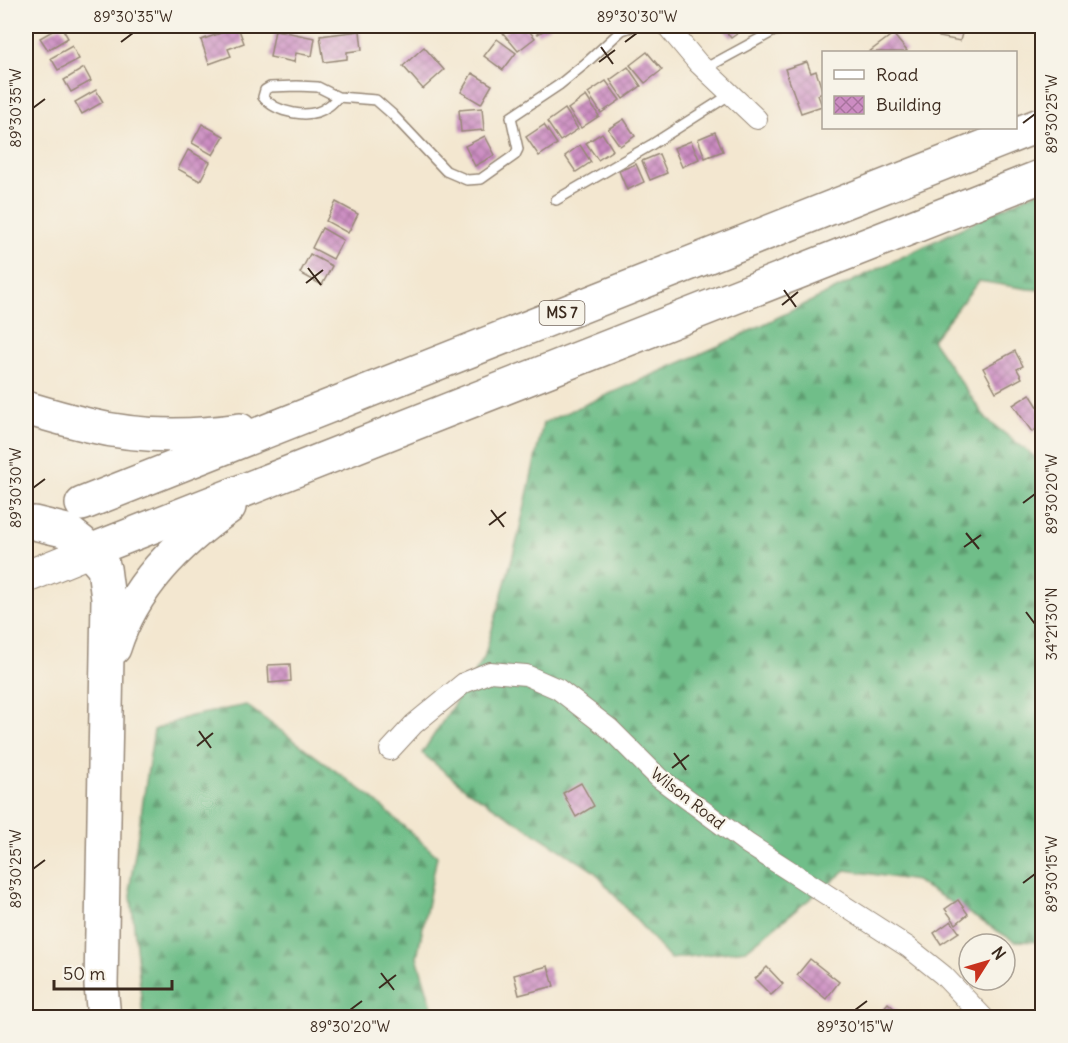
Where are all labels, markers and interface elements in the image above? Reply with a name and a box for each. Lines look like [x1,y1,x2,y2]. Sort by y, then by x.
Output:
text: 89°30'35"W [93,7,173,26]
text: 89°30'30"W [597,7,678,26]
legend [822,51,1017,129]
text: Road [876,63,919,86]
text: 89°30'35"W [6,68,25,148]
text: 89°30'25"W [1042,74,1061,154]
text: Building [876,93,941,116]
road number: MS 7 [540,301,584,325]
text: 89°30'30"W [6,447,25,528]
text: 89°30'20"W [1042,453,1061,534]
text: 34°21'30"N [1042,587,1061,661]
street label: Wilson Road [647,763,729,833]
text: 89°30'25"W [6,829,25,909]
text: 89°30'15"W [1042,835,1061,912]
north arrow [957,932,1017,992]
text: N [988,943,1010,963]
scale bar [54,953,172,991]
text: 50 m [63,962,105,985]
text: 89°30'20"W [310,1017,391,1036]
text: 89°30'15"W [817,1017,894,1036]

